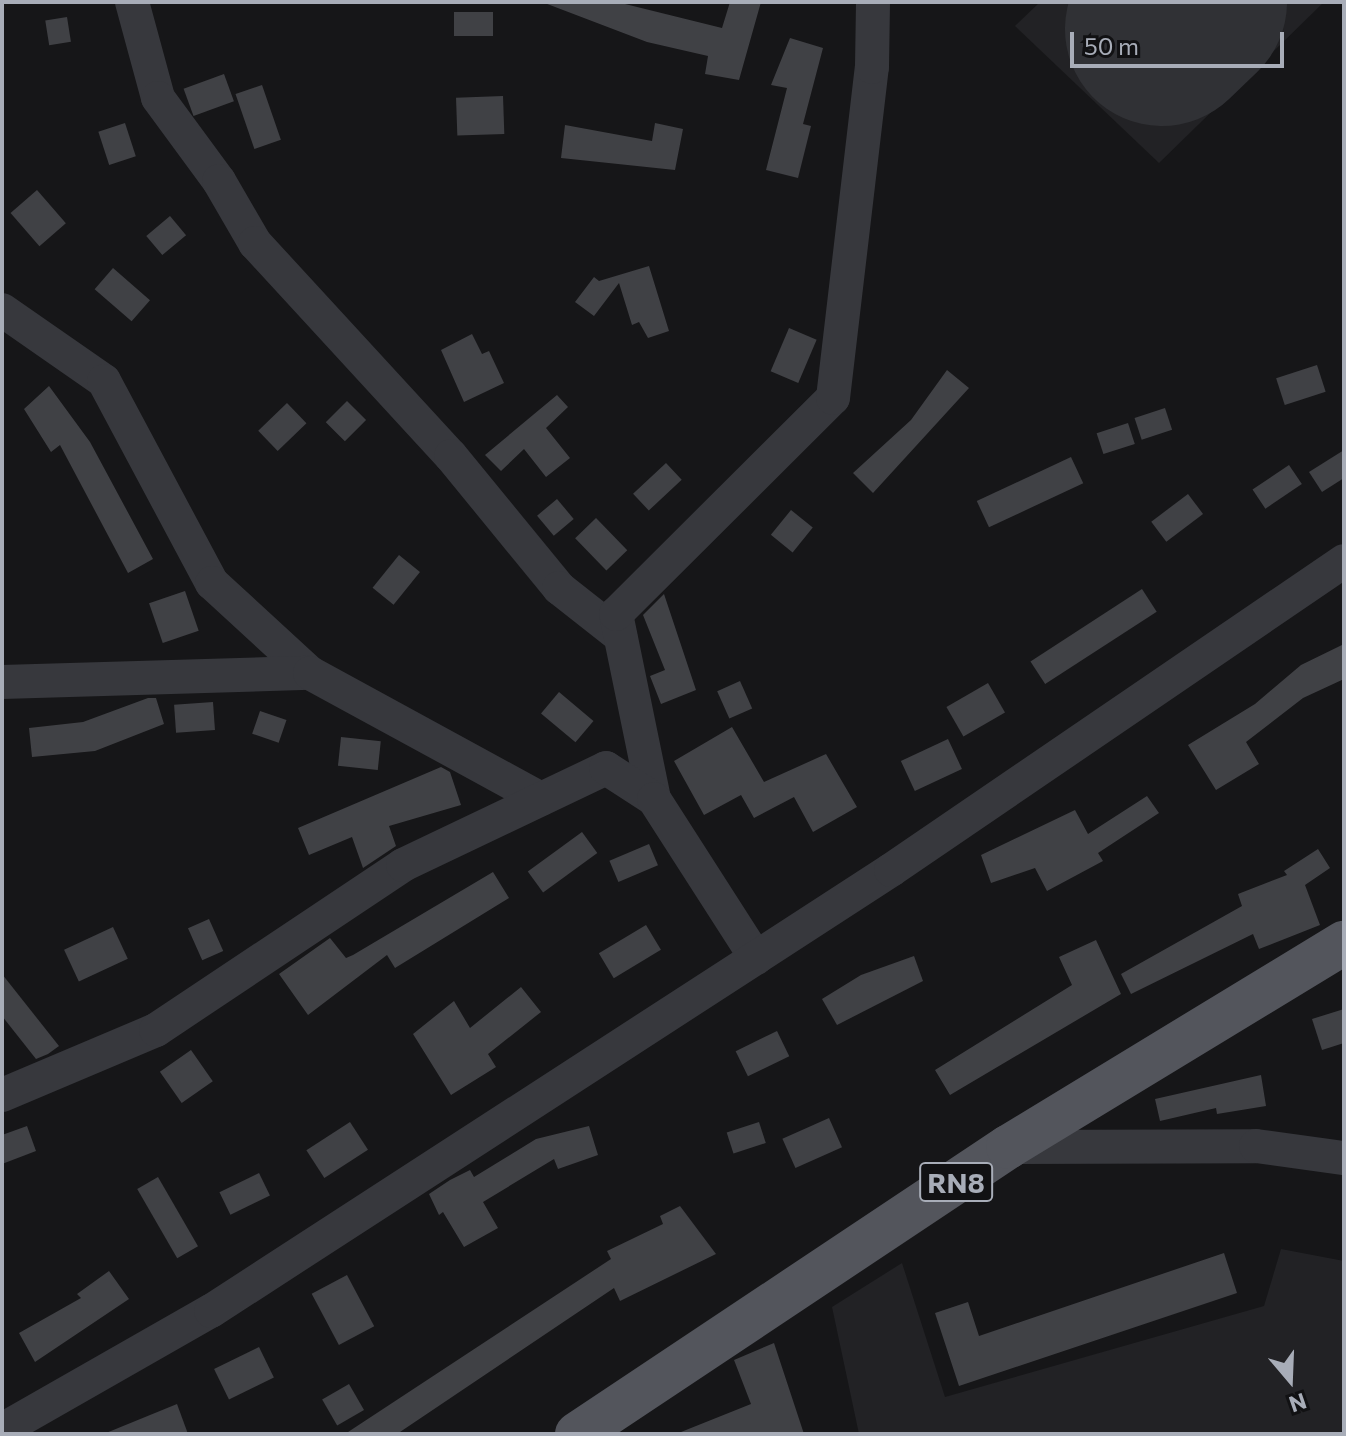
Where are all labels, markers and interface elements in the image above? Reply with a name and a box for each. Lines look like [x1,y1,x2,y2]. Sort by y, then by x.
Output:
scale bar [1074,16,1288,66]
text: 50 m [1084,31,1139,60]
road number: RN8 [918,1158,994,1206]
north arrow [1250,1340,1330,1420]
text: N [1286,1388,1310,1419]

